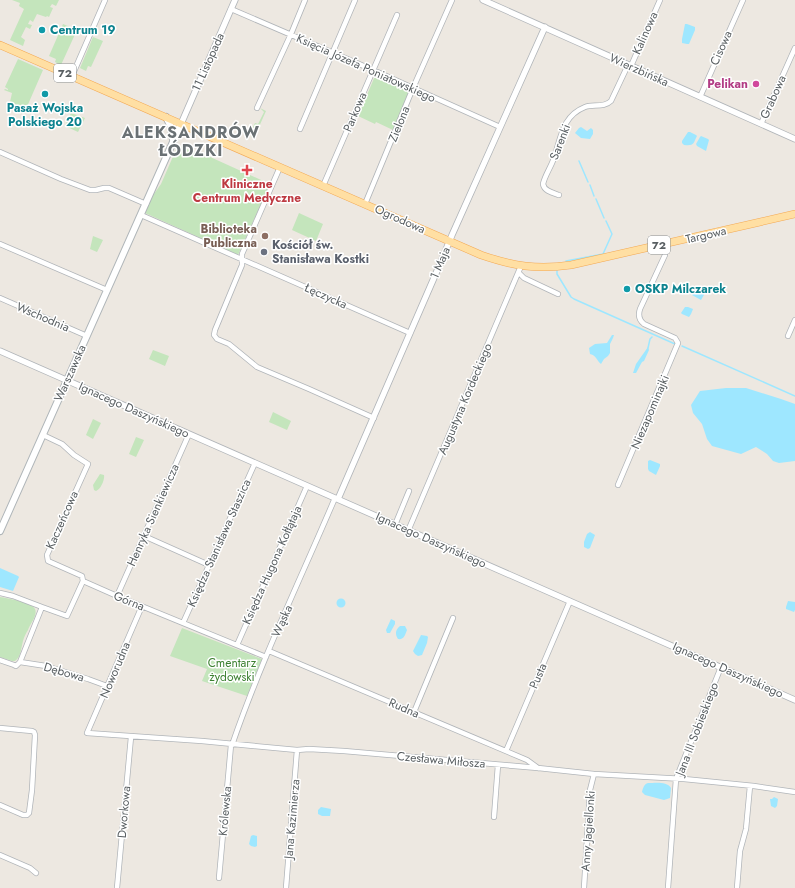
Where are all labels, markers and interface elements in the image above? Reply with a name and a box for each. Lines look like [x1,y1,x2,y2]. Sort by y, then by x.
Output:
street label: Kalinowa [628,9,662,57]
place label: Centrum 19 [50,21,115,39]
marker: Centrum 19 [37,25,47,35]
street label: Cisowa [705,27,737,68]
street label: Księcia Józefa Poniatowskiego [293,29,439,107]
street label: 11 Listopada [187,30,229,94]
street label: Wierzbińska [606,49,672,91]
road number: 72 [54,64,76,82]
street label: Grabowa [755,72,791,122]
place label: Pelikan [707,75,748,93]
marker: Pelikan [751,79,761,89]
marker: Pasaż Wojska Polskiego 20 [40,89,50,99]
street label: Parkowa [339,89,371,135]
place label: Pasaż Wojska Polskiego 20 [7,99,83,131]
street label: Zielona [384,103,414,145]
district label: ALEKSANDRÓW ŁÓDZKI [121,121,260,162]
street label: Sarenki [545,121,575,163]
marker: Kliniczne Centrum Medyczne [241,164,253,176]
place label: Kliniczne Centrum Medyczne [193,175,301,207]
street label: Ogrodowa [372,200,429,238]
place label: Biblioteka Publiczna [201,220,257,252]
street label: Targowa [684,222,728,248]
marker: Biblioteka Publiczna [260,231,270,241]
place label: Kościół św. Stanisława Kostki [272,236,369,268]
road number: 72 [648,236,670,254]
street label: 1 Maja [425,244,455,282]
marker: Kościół św. Stanisława Kostki [259,247,269,257]
street label: Łęczycka [301,278,350,313]
place label: OSKP Milczarek [635,280,726,298]
marker: OSKP Milczarek [622,284,632,294]
street label: Wschodnia [14,298,73,336]
street label: Augustyna Kordeckiego [433,340,497,458]
street label: Warszawska [49,341,91,404]
street label: Niezapominajki [626,372,674,452]
street label: Ignacego Daszyńskiego [76,377,193,443]
street label: Henryka Sienkiewicza [122,461,184,569]
street label: Księdza Stanisława Staszica [183,476,255,610]
street label: Kaczeńcowa [41,488,83,552]
street label: Księdza Hugona Kołłątaja [238,503,306,627]
street label: Ignacego Daszyńskiego [373,507,490,573]
street label: Górna [111,587,147,615]
street label: Wąska [267,602,297,640]
street label: Ignacego Daszyńskiego [670,637,787,703]
street label: Noworudna [95,639,135,701]
park label: Cmentarz żydowski [208,654,257,686]
street label: Dębowa [42,658,87,686]
street label: Pusta [525,660,551,692]
street label: Jana III Sobieskiego [670,679,723,780]
street label: Rudna [386,693,422,723]
street label: Czesława Miłosza [396,747,486,773]
street label: Jana Kazimierza [279,778,304,862]
street label: Dworkowa [113,785,135,839]
street label: Królewska [214,785,236,837]
street label: Anny Jagiellonki [576,790,600,872]

